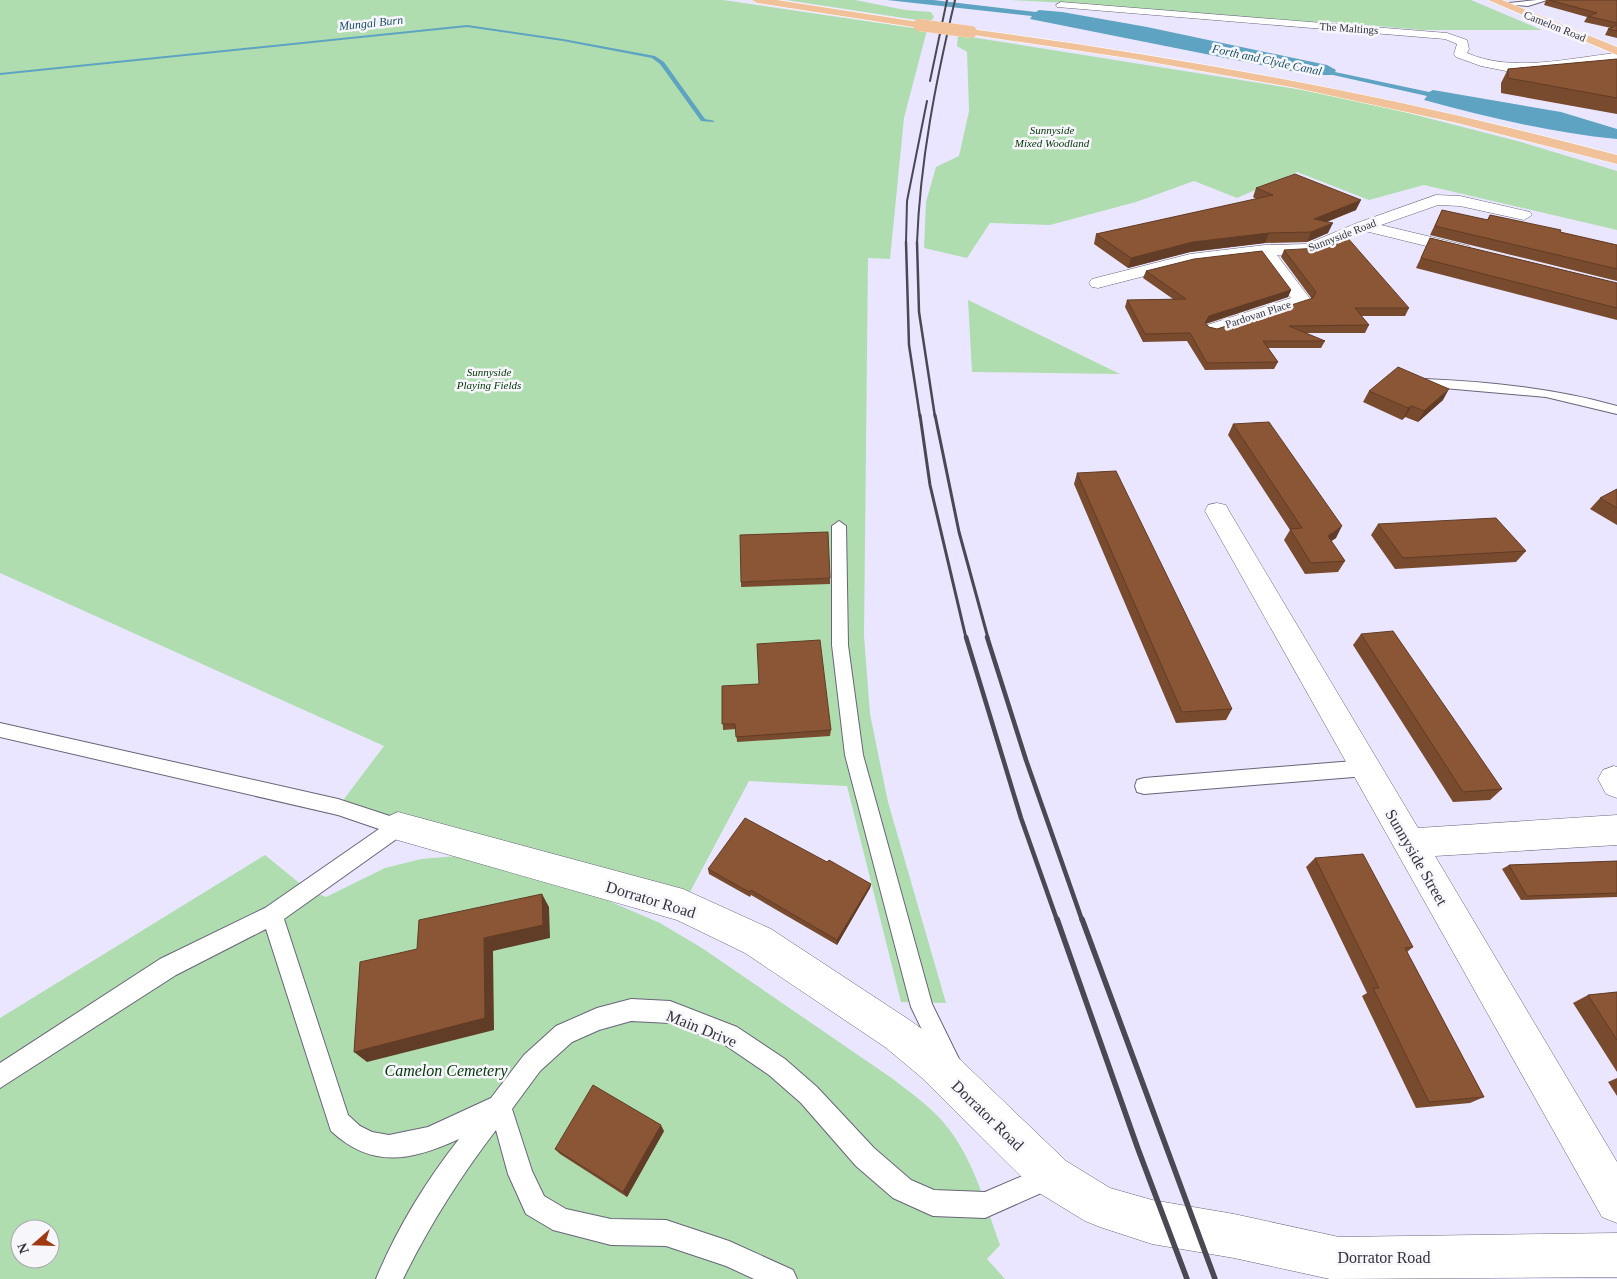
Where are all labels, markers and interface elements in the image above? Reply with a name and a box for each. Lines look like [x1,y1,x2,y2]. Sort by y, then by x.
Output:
street label: Camelon Road [1522,8,1588,44]
water label: Mungal Burn [337,13,404,33]
street label: The Maltings [1319,20,1379,36]
water label: Forth and Clyde Canal [1210,41,1324,79]
park label: Sunnyside Mixed Woodland [1014,124,1090,149]
street label: Sunnyside Road [1306,216,1378,253]
street label: Pardovan Place [1224,298,1292,330]
park label: Sunnyside Playing Fields [456,366,521,391]
street label: Sunnyside Street [1381,806,1451,909]
street label: Dorrator Road [604,878,698,921]
street label: Main Drive [664,1007,739,1050]
park label: Camelon Cemetery [384,1062,508,1080]
street label: Dorrator Road [948,1077,1027,1154]
north arrow [10,1219,60,1269]
text: N [14,1241,32,1256]
street label: Dorrator Road [1338,1249,1430,1266]

